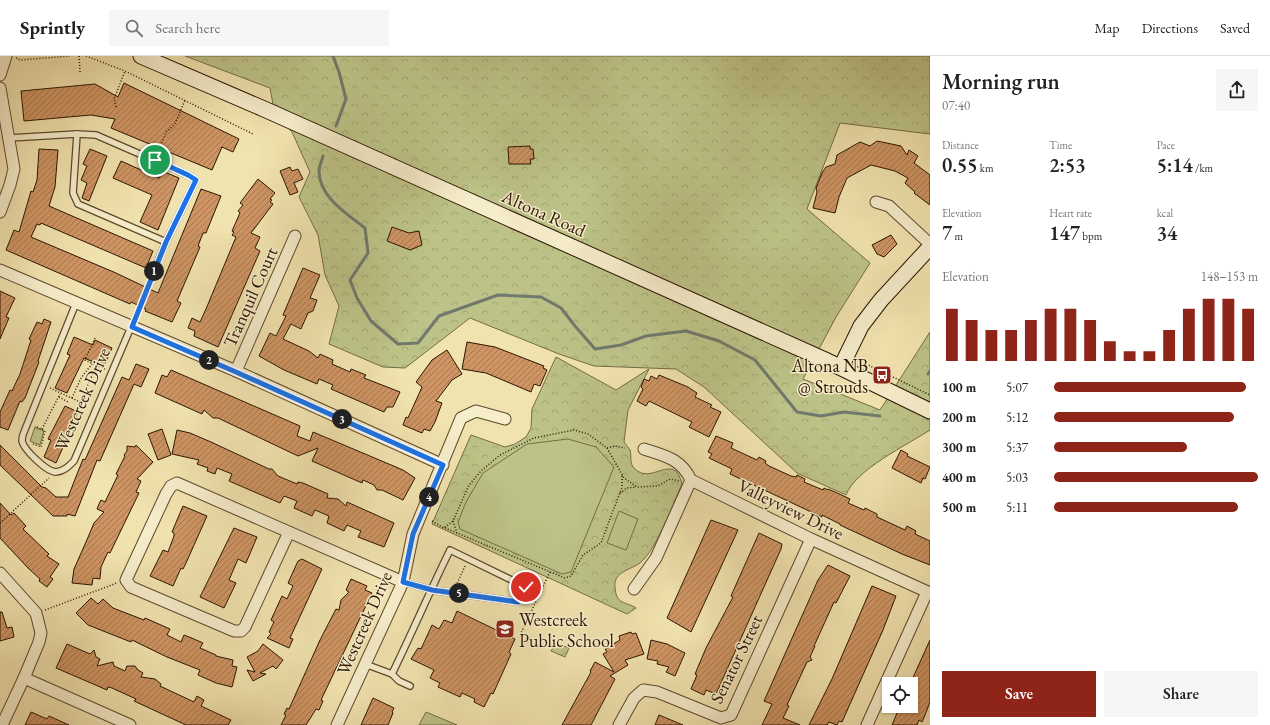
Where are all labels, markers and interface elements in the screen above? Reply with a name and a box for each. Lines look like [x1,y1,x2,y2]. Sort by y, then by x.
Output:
search box [109,10,389,46]
text: Sprintly [20,15,85,40]
icon: search [123,17,145,39]
text: Search here [155,18,220,37]
text: Map [1094,19,1120,37]
text: Directions [1142,19,1198,37]
text: Saved [1220,19,1250,37]
text: Morning run [942,67,1060,96]
button: share [1216,69,1258,111]
text: 07:40 [942,97,970,114]
text: Distance [942,138,979,152]
text: Time [1049,138,1072,152]
text: Pace [1157,138,1175,152]
pin [138,143,172,177]
icon: arrive [144,149,166,171]
text: 0.55 [942,152,978,178]
text: 2:53 [1049,152,1086,178]
text: 5:14 [1157,152,1193,178]
text: km [978,161,994,175]
text: /km [1193,161,1213,175]
street label: Altona Road [498,184,590,242]
text: Elevation [942,206,982,220]
text: Heart rate [1049,206,1092,220]
text: kcal [1157,206,1173,220]
text: 7 [942,220,952,246]
text: 147 [1049,220,1080,246]
text: 34 [1157,220,1177,246]
text: m [952,229,963,243]
text: bpm [1080,229,1102,243]
street label: Tranquil Court [218,243,282,351]
pin: 1 [144,261,164,281]
text: 1 [151,264,157,278]
text: Elevation [942,268,989,285]
text: 148–153 m [1201,268,1258,285]
street label: Westcreek Drive [49,344,115,454]
pin: 2 [199,350,219,370]
text: 2 [206,353,212,367]
place label: Altona NB @ Strouds [791,354,868,398]
bus stop icon: Altona NB @ Strouds [871,364,893,386]
text: 100 m [942,379,976,396]
text: 5:07 [1006,379,1028,396]
pin: 3 [332,409,352,429]
text: 200 m [942,409,976,426]
text: 5:12 [1006,409,1028,426]
text: 3 [339,412,345,426]
text: 300 m [942,439,976,456]
text: 5:37 [1006,439,1028,456]
text: 400 m [942,469,976,486]
text: 5:03 [1006,469,1028,486]
street label: Valleyview Drive [734,474,848,544]
pin: 4 [419,487,439,507]
text: 4 [426,490,432,504]
text: 500 m [942,499,976,516]
text: 5:11 [1006,499,1028,516]
street label: Westcreek Drive [331,568,397,678]
pin [509,570,543,604]
icon: check [515,576,537,598]
pin: 5 [449,583,469,603]
text: 5 [456,586,462,600]
place label: Westcreek Public School [519,608,614,652]
street label: Senator Street [705,611,767,707]
school or university icon: Westcreek Public School [494,618,516,640]
button: Save [942,671,1096,717]
button: Share [1104,671,1258,717]
map controls [882,677,918,713]
button: locate [882,677,918,713]

